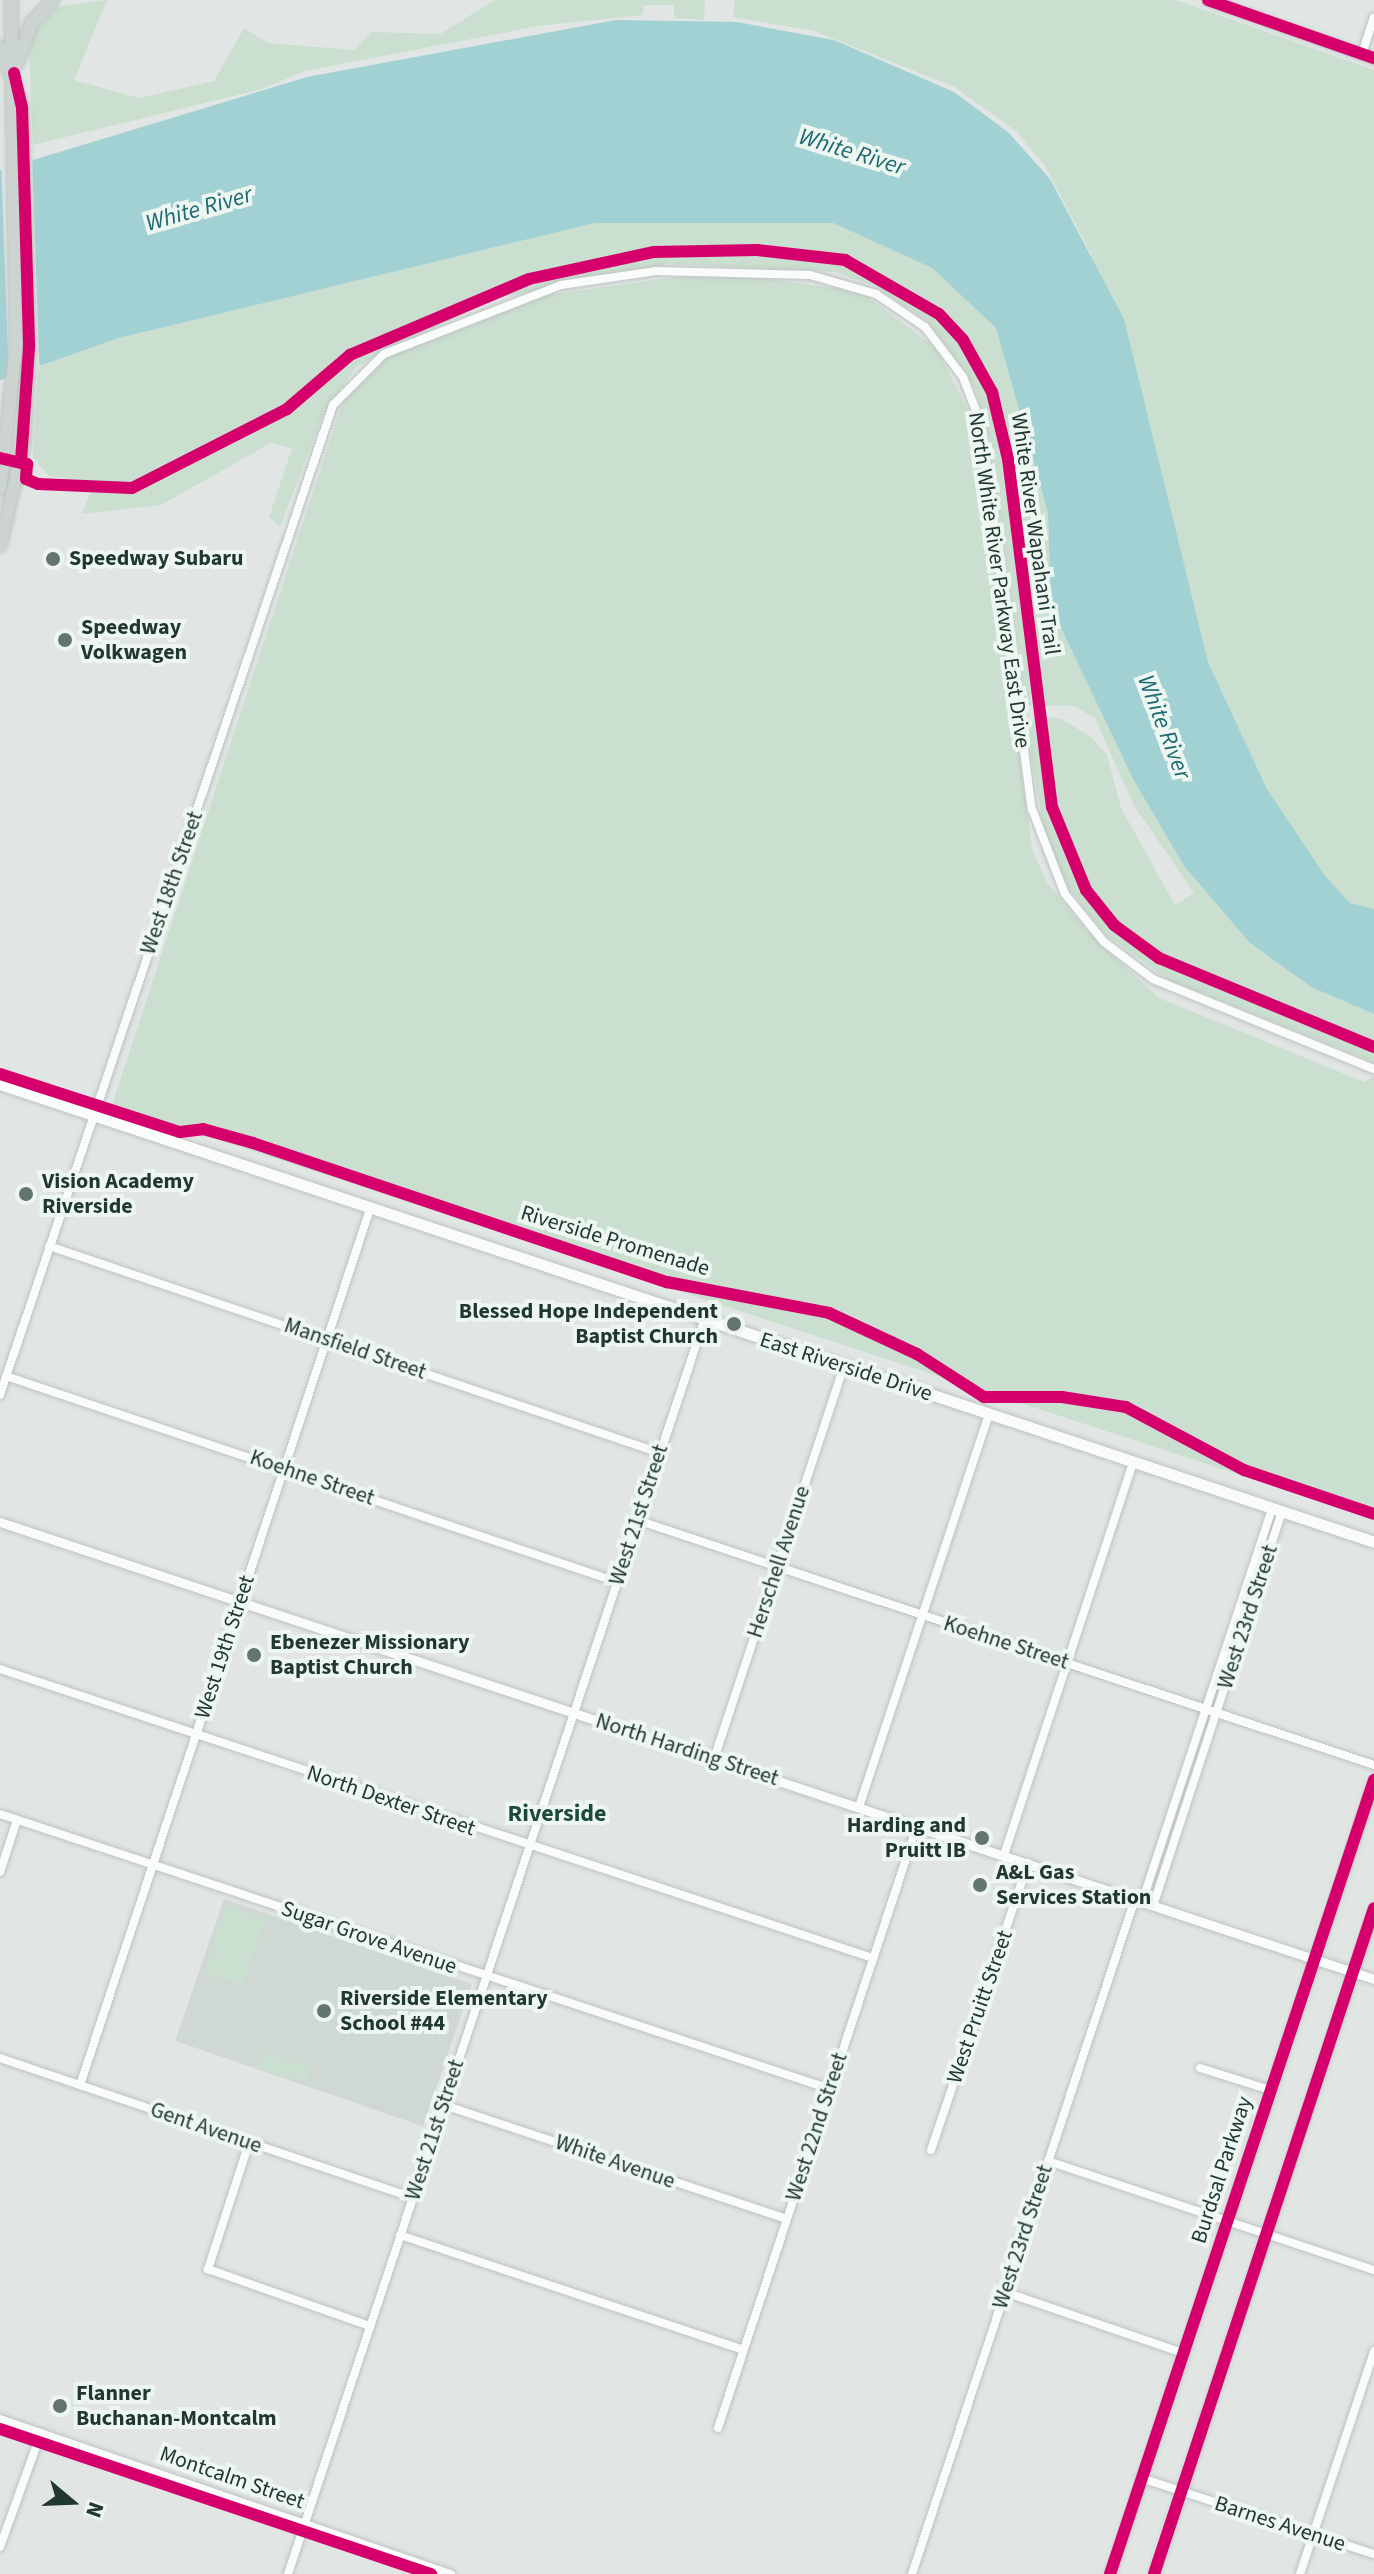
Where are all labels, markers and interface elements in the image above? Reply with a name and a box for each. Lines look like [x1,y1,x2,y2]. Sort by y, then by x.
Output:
water label: White River [795,122,909,182]
water label: White River [142,180,256,238]
street label: North White River Parkway East Drive [962,410,1036,750]
street label: White River Wapahani Trail [1005,411,1065,657]
place label: Speedway Subaru [69,546,243,572]
marker: Speedway Subaru [44,550,62,568]
place label: Speedway Volkwagen [81,614,187,666]
marker: Speedway Volkwagen [56,631,74,649]
water label: White River [1131,671,1197,783]
street label: West 18th Street [135,808,209,958]
place label: Vision Academy Riverside [42,1168,194,1220]
marker: Vision Academy Riverside [17,1185,35,1203]
street label: Riverside Promenade [517,1200,713,1282]
place label: Blessed Hope Independent Baptist Church [459,1298,718,1350]
street label: Mansfield Street [281,1312,429,1386]
marker: Blessed Hope Independent Baptist Church [725,1315,743,1333]
street label: East Riverside Drive [756,1327,936,1407]
street label: West 21st Street [604,1441,674,1589]
street label: Koehne Street [246,1444,378,1512]
street label: Herschell Avenue [742,1483,816,1641]
street label: West 23rd Street [1212,1542,1284,1692]
street label: West 19th Street [189,1572,261,1722]
street label: Koehne Street [940,1610,1072,1676]
place label: Ebenezer Missionary Baptist Church [270,1629,469,1680]
marker: Ebenezer Missionary Baptist Church [245,1646,263,1664]
street label: North Harding Street [592,1708,782,1792]
street label: North Dexter Street [303,1760,479,1842]
district label: Riverside [508,1800,606,1828]
place label: Harding and Pruitt IB [847,1812,966,1864]
marker: Harding and Pruitt IB [973,1829,991,1847]
place label: A&L Gas Services Station [996,1859,1151,1910]
marker: A&L Gas Services Station [971,1876,989,1894]
street label: Sugar Grove Avenue [278,1896,460,1980]
street label: West Pruitt Street [941,1927,1019,2087]
place label: Riverside Elementary School #44 [340,1985,548,2036]
marker: Riverside Elementary School #44 [315,2002,333,2020]
street label: West 22nd Street [781,2049,853,2205]
street label: West 21st Street [400,2056,470,2204]
street label: Burdsal Parkway [1186,2093,1258,2247]
street label: Gent Avenue [147,2097,265,2159]
street label: White Avenue [552,2129,678,2195]
street label: West 23rd Street [987,2162,1059,2312]
place label: Flanner Buchanan-Montcalm [76,2380,277,2432]
marker: Flanner Buchanan-Montcalm [51,2397,69,2415]
street label: Montcalm Street [156,2441,308,2515]
north arrow [32,2462,112,2542]
street label: Barnes Avenue [1211,2490,1349,2558]
text: N [77,2498,112,2522]

